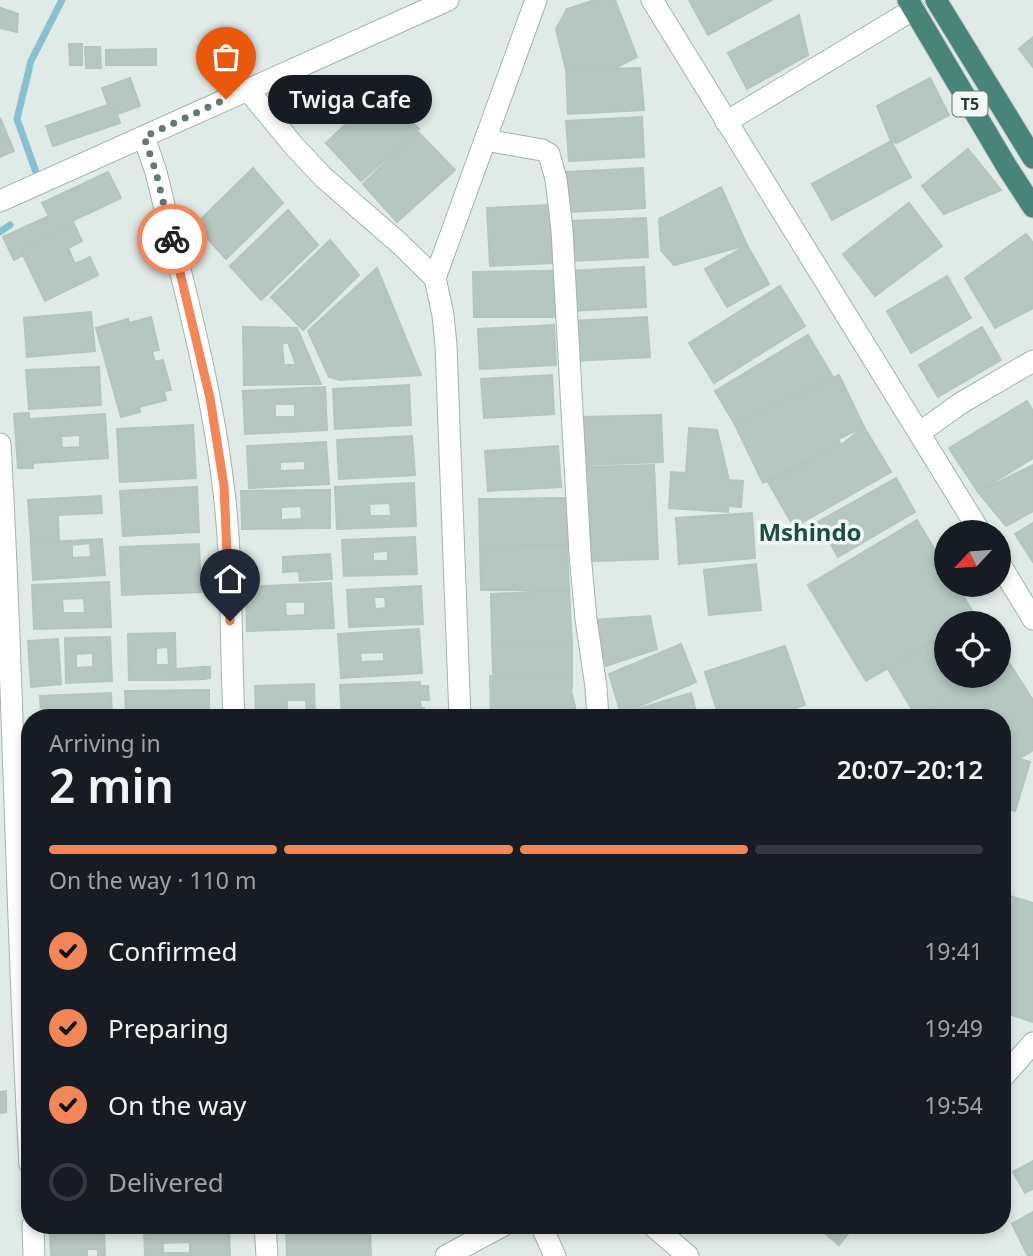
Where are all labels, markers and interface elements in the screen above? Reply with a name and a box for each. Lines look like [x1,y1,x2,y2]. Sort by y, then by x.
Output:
pin [196,27,256,99]
icon: bag [207,38,245,76]
callout: Twiga Cafe [268,74,432,124]
text: Twiga Cafe [289,83,411,115]
road number: T5 [953,92,988,116]
courier [137,204,207,274]
icon: bike [153,220,191,258]
district label: Mshindo [758,515,862,548]
north arrow [934,520,1012,597]
map controls [934,520,1011,688]
pin [200,549,260,621]
icon: home [211,560,249,598]
button: locate [934,611,1011,688]
text: Arriving in [49,727,161,759]
text: 20:07–20:12 [837,751,983,787]
text: 2 min [49,754,174,816]
text: On the way · 110 m [49,864,256,896]
icon: check [49,932,87,970]
text: Confirmed [108,933,238,969]
text: 19:41 [924,935,983,967]
icon: check [49,1009,87,1047]
text: Preparing [108,1010,229,1046]
text: 19:49 [924,1012,983,1044]
icon: check [49,1086,87,1124]
text: On the way [108,1087,246,1123]
text: 19:54 [924,1089,983,1121]
text: Delivered [108,1164,224,1200]

